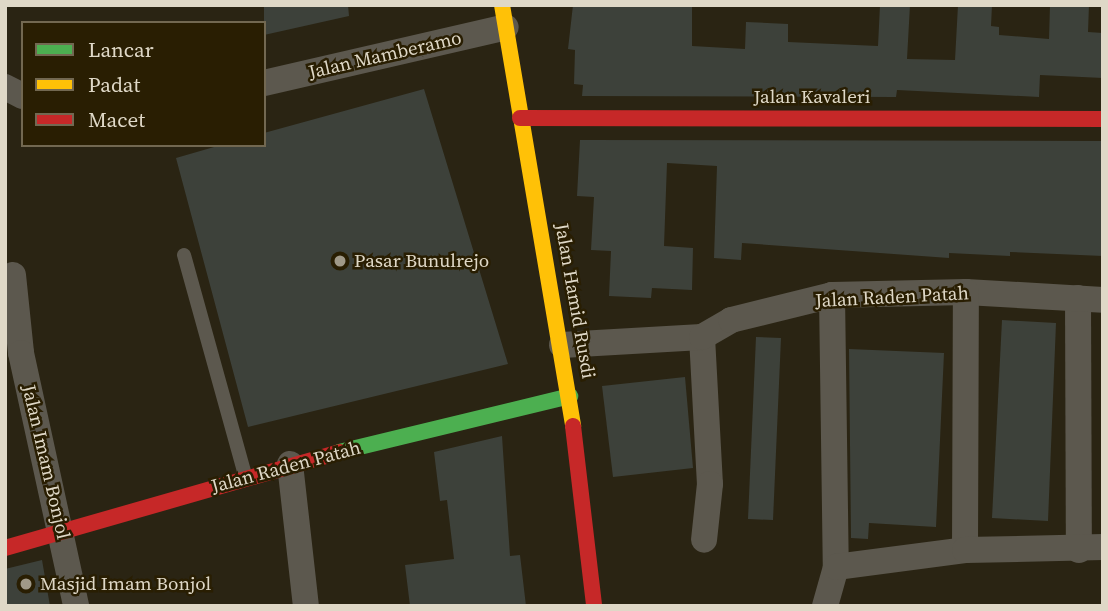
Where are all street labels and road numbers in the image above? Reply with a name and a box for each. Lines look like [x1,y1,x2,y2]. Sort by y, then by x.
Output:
street label: Jalan Mamberamo [306,26,464,84]
street label: Jalan Kavaleri [753,86,871,108]
street label: Jalan Hamid Rusdi [550,222,600,380]
street label: Jalan Raden Patah [815,282,969,312]
street label: Jalan Imam Bonjol [17,383,75,541]
street label: Jalan Raden Patah [209,436,363,498]

